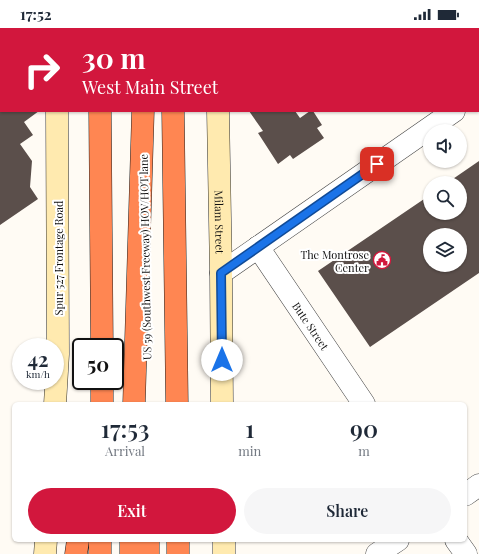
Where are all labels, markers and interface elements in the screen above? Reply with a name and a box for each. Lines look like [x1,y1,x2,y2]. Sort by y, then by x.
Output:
text: 17:52 [20,4,52,24]
text: 30 m [82,39,146,76]
icon: right [16,44,68,96]
text: West Main Street [82,75,218,99]
map controls [423,124,467,272]
button: sound [423,124,467,168]
pin [360,147,394,181]
street label: US 59 (Southwest Freeway) HOV/HOT lane [136,153,154,360]
icon: arrive [366,153,388,175]
button: search [423,176,467,220]
street label: Milam Street [212,190,228,254]
street label: Spur 527 Frontage Road [51,200,66,315]
button: layers [423,228,467,272]
place label: The Montrose Center [300,247,369,275]
public building icon: The Montrose Center [372,250,392,270]
street label: Bute Street [290,299,333,353]
speed limit sign: 50 [72,338,124,390]
position arrow [201,339,243,381]
text: 42 [27,345,49,372]
text: km/h [26,367,50,381]
text: 17:53 [101,412,149,444]
text: 1 [245,412,254,444]
text: 90 [350,412,378,444]
text: Arrival [105,442,145,459]
text: min [238,442,261,459]
text: m [358,442,370,459]
button: Exit [28,488,236,534]
button: Share [244,488,451,534]

